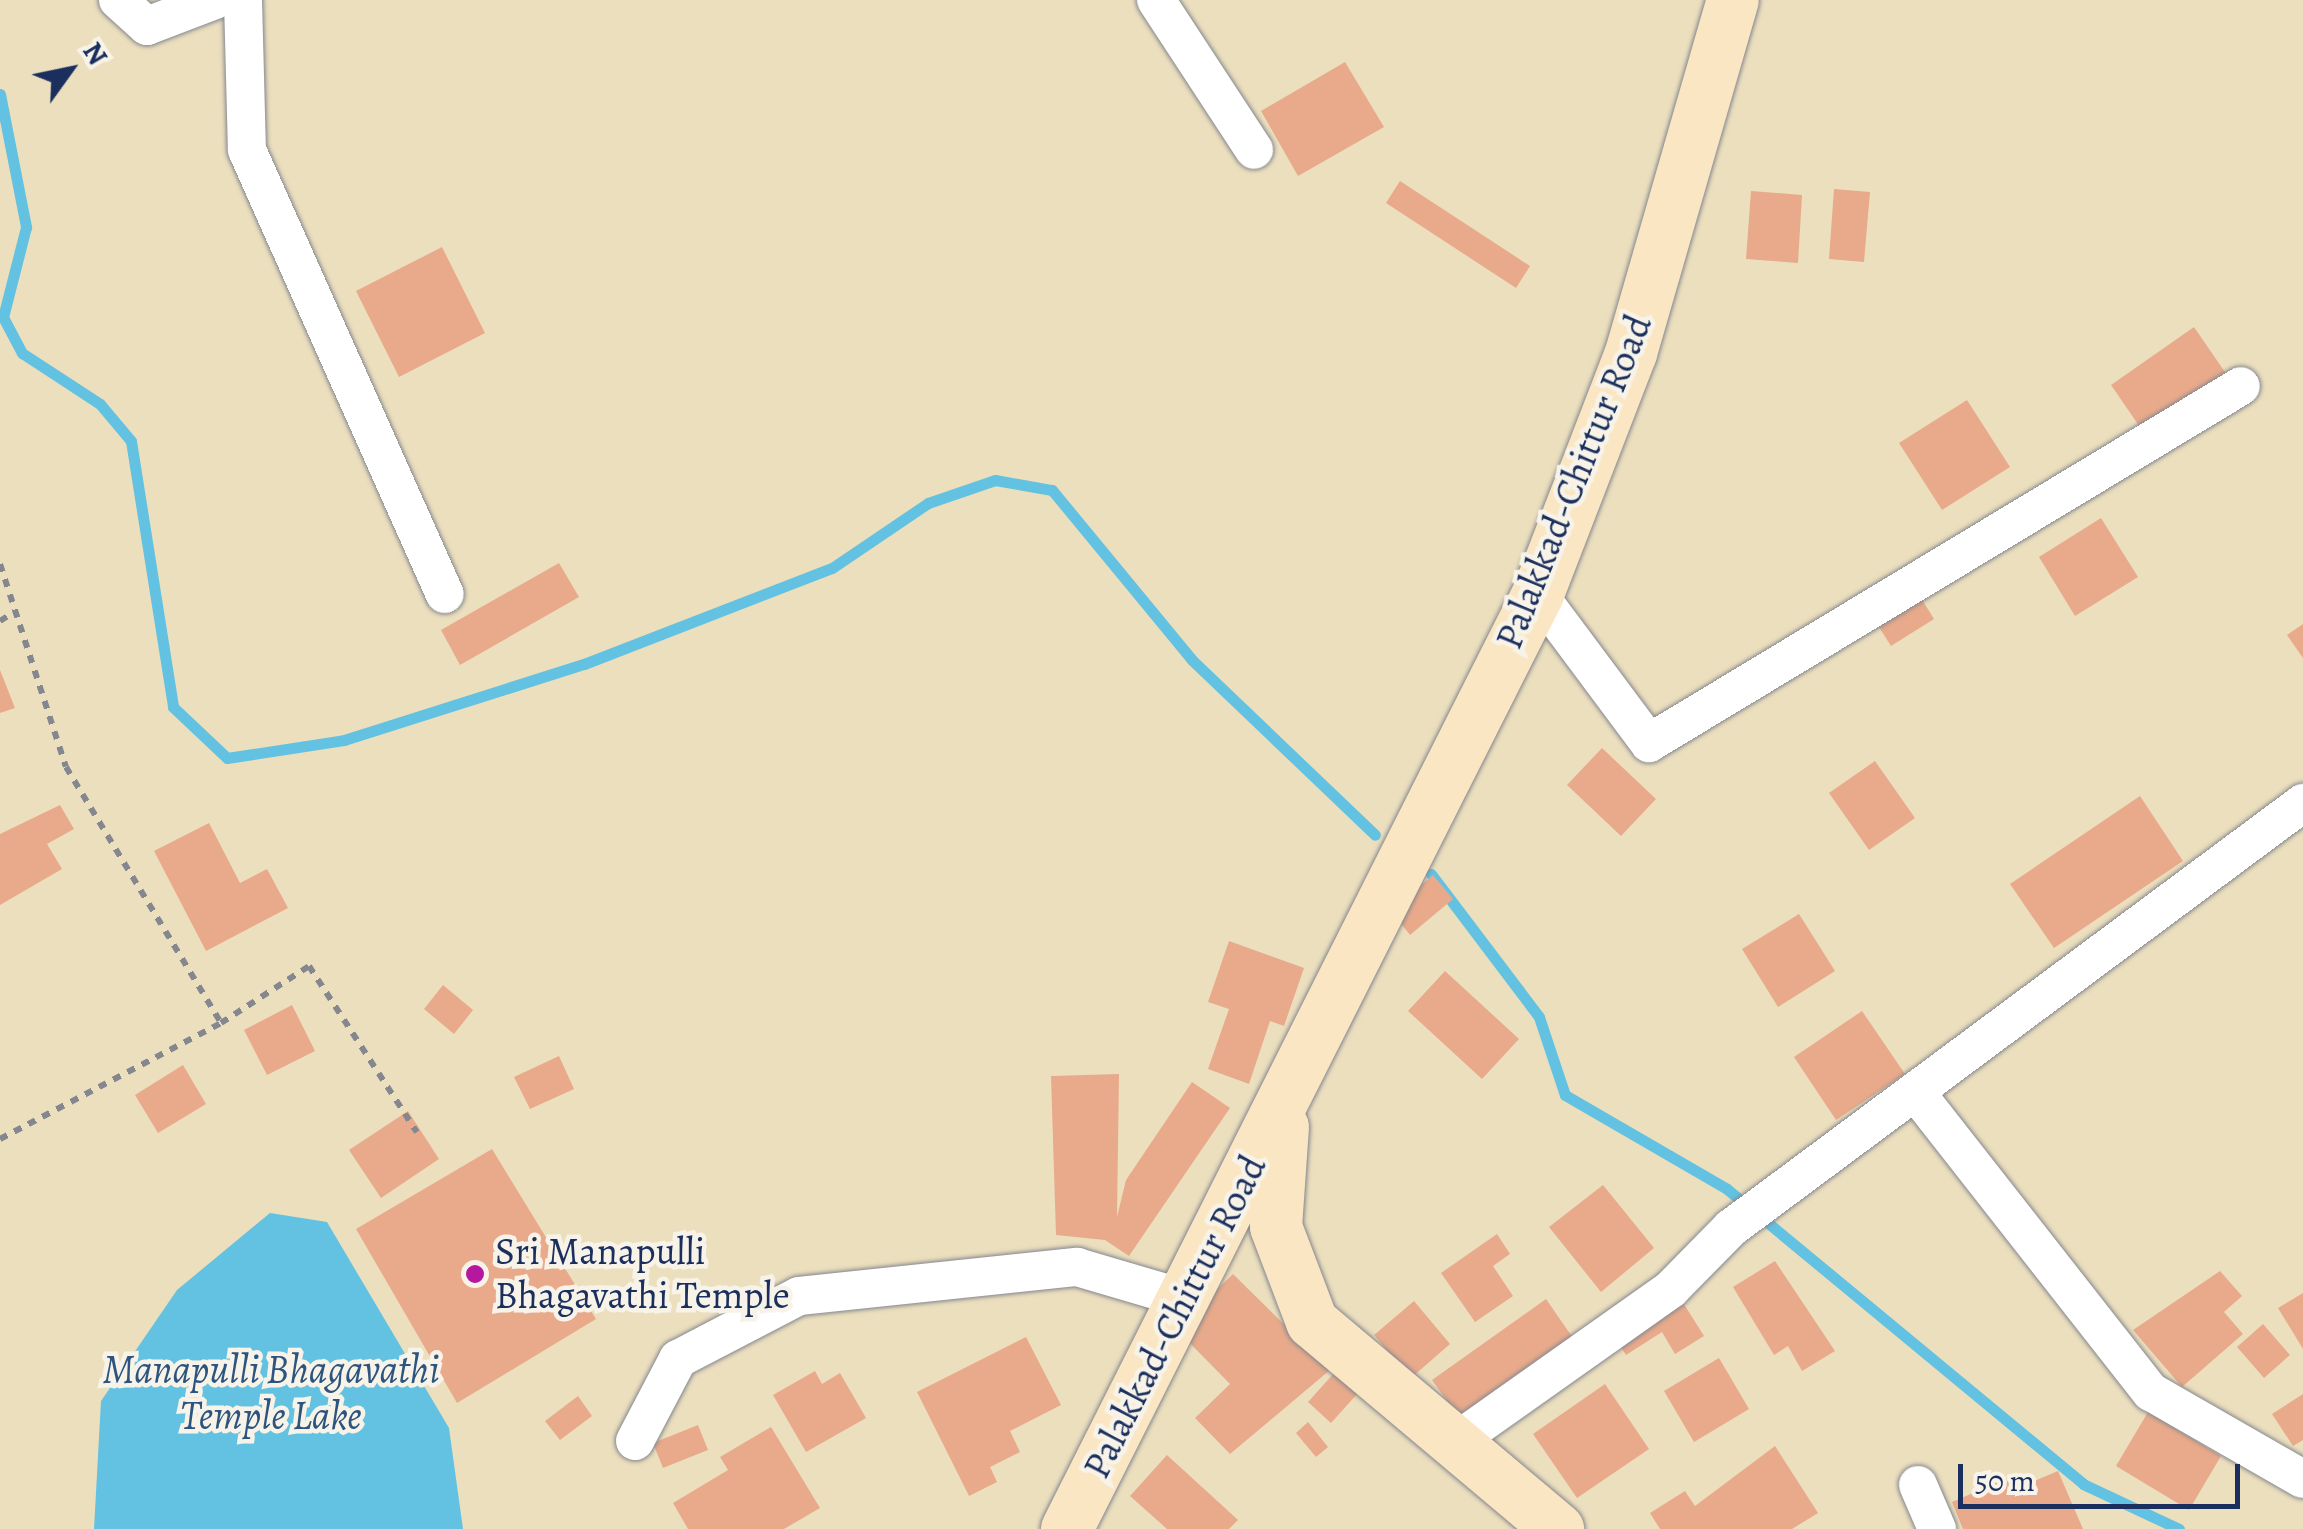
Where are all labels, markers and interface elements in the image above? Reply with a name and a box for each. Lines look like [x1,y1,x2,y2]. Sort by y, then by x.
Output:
north arrow [20,20,120,120]
text: N [74,35,117,73]
street label: Palakkad-Chittur Road [1486,308,1662,656]
street label: Palakkad-Chittur Road [1074,1148,1276,1486]
place label: Sri Manapulli Bhagavathi Temple [495,1229,790,1318]
marker: Sri Manapulli Bhagavathi Temple [464,1263,486,1285]
water label: Manapulli Bhagavathi Temple Lake [102,1346,440,1440]
scale bar [1963,1444,2246,1506]
text: 50 m [1975,1461,2035,1501]

